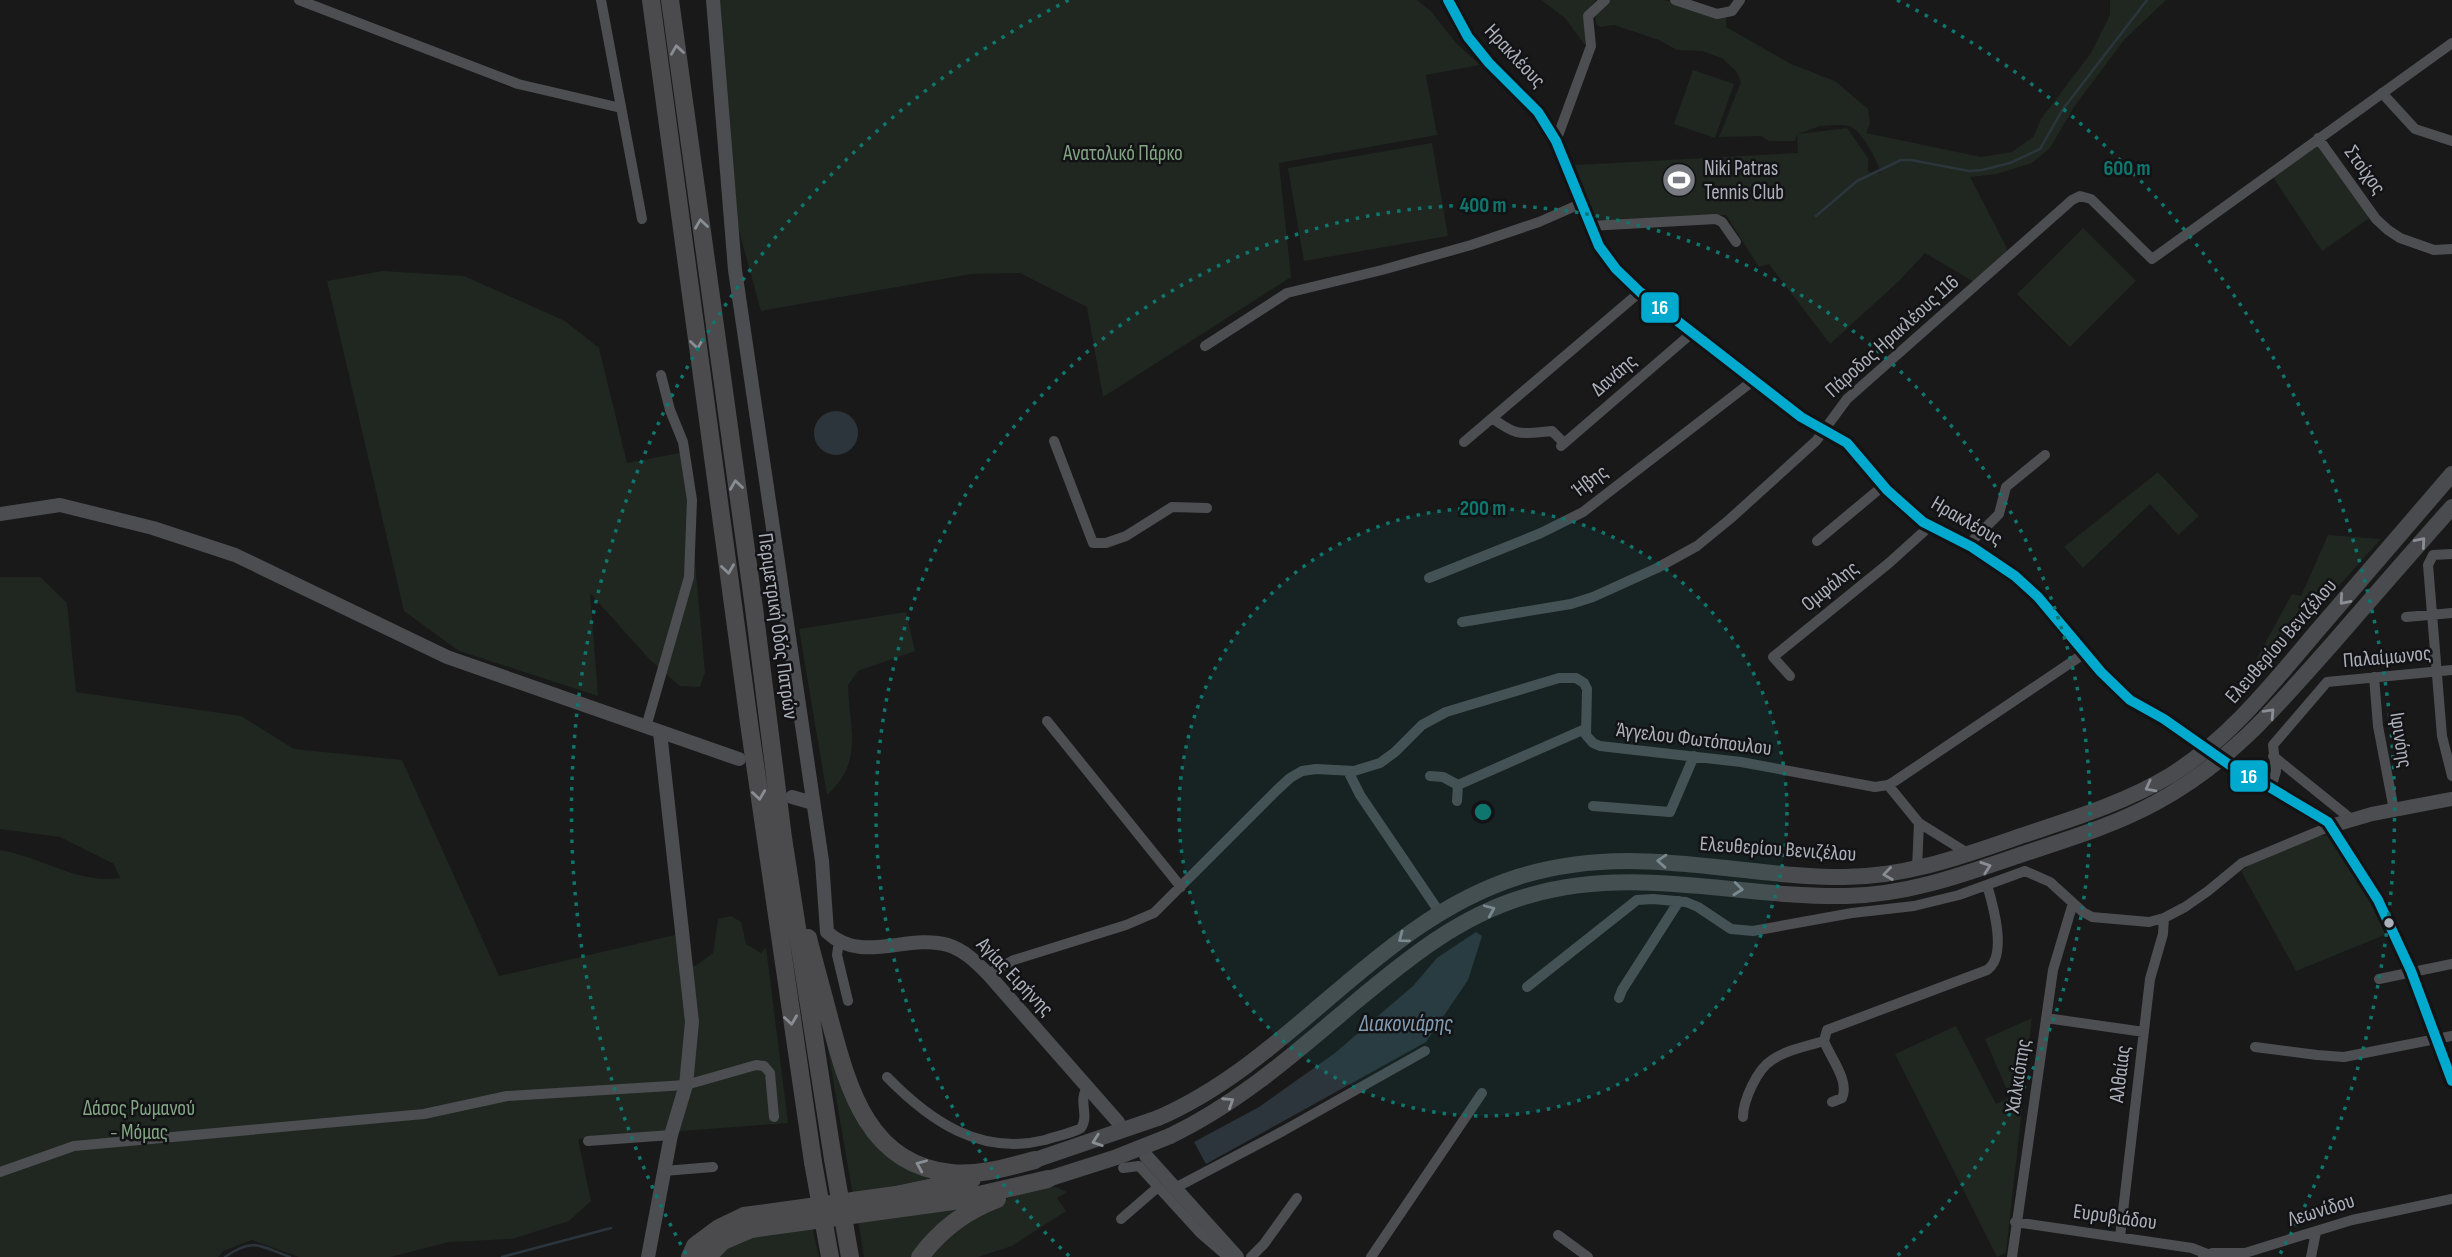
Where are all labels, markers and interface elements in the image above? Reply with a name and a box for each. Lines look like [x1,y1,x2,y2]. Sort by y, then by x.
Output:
street label: Ηρακλέους [1479,19,1551,93]
one-way arrow [670,44,685,56]
park label: Ανατολικό Πάρκο [1062,141,1183,166]
street label: Στοίχος [2339,141,2391,199]
place label: Niki Patras Tennis Club [1704,156,1784,205]
text: 600 m [2103,156,2151,181]
sports icon: Niki Patras Tennis Club [1660,161,1698,199]
text: 400 m [1460,193,1506,218]
one-way arrow [693,218,708,230]
street label: Πάροδος Ηρακλέους 116 [1820,269,1964,403]
line badge: 16 [1640,291,1680,324]
text: 16 [1652,297,1668,320]
one-way arrow [690,338,705,350]
street label: Δανάης [1586,348,1642,402]
street label: Ήβης [1566,459,1613,503]
one-way arrow [729,479,744,491]
street label: Ηρακλέους [1927,491,2007,551]
text: 200 m [1460,496,1506,521]
street label: Περιμετρική Οδός Πατρών [753,531,803,721]
one-way arrow [2413,537,2425,550]
street label: Ομφάλης [1796,555,1864,617]
one-way arrow [720,564,735,575]
street label: Ελευθερίου Βενιζέλου [2220,573,2342,709]
one-way arrow [2340,592,2352,605]
street label: Παλαίμωνος [2342,641,2432,673]
one-way arrow [2262,708,2275,721]
street label: Ιφινόης [2384,710,2418,770]
street label: Άγγελου Φωτόπουλου [1615,717,1773,761]
line badge: 16 [2229,759,2269,793]
text: 16 [2241,766,2257,789]
one-way arrow [2145,778,2157,792]
one-way arrow [751,789,766,801]
centre of rings [1471,800,1495,824]
street label: Ελευθερίου Βενιζέλου [1699,831,1857,867]
one-way arrow [1656,853,1667,868]
one-way arrow [1980,860,1992,875]
one-way arrow [1882,866,1894,881]
one-way arrow [1732,881,1744,896]
one-way arrow [1483,904,1496,918]
unlabelled marker [2382,916,2396,930]
one-way arrow [1398,930,1411,942]
street label: Αγίας Ειρήνης [971,932,1059,1022]
water label: Διακονιάρης [1358,1010,1453,1038]
one-way arrow [784,1014,799,1026]
street label: Χαλκιόπης [2000,1037,2036,1116]
street label: Αλθαίας [2104,1044,2136,1105]
park label: Δάσος Ρωμανού - Μόμας [83,1096,195,1145]
one-way arrow [1221,1098,1234,1110]
one-way arrow [1092,1133,1104,1147]
one-way arrow [916,1159,928,1173]
street label: Λεωνίδου [2284,1188,2357,1232]
street label: Ευρυβιάδου [2072,1199,2158,1235]

